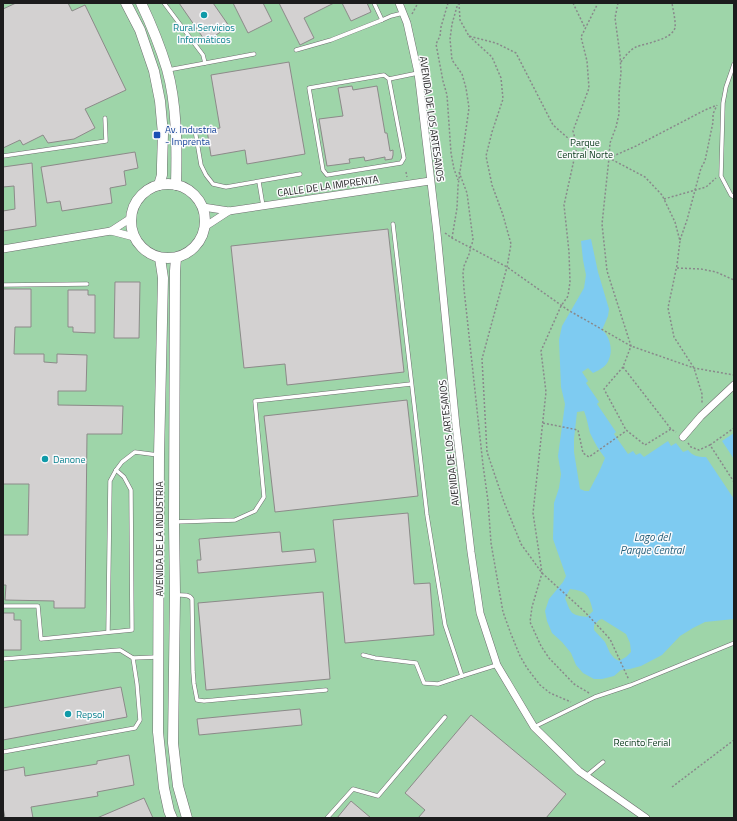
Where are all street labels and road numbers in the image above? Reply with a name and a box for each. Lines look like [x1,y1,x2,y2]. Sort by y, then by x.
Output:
street label: AVENIDA DE LOS ARTESANOS [416,55,448,183]
street label: CALLE DE LA IMPRENTA [277,171,379,201]
street label: AVENIDA DE LOS ARTESANOS [435,379,463,507]
street label: AVENIDA DE LA INDUSTRIA [152,481,167,597]

